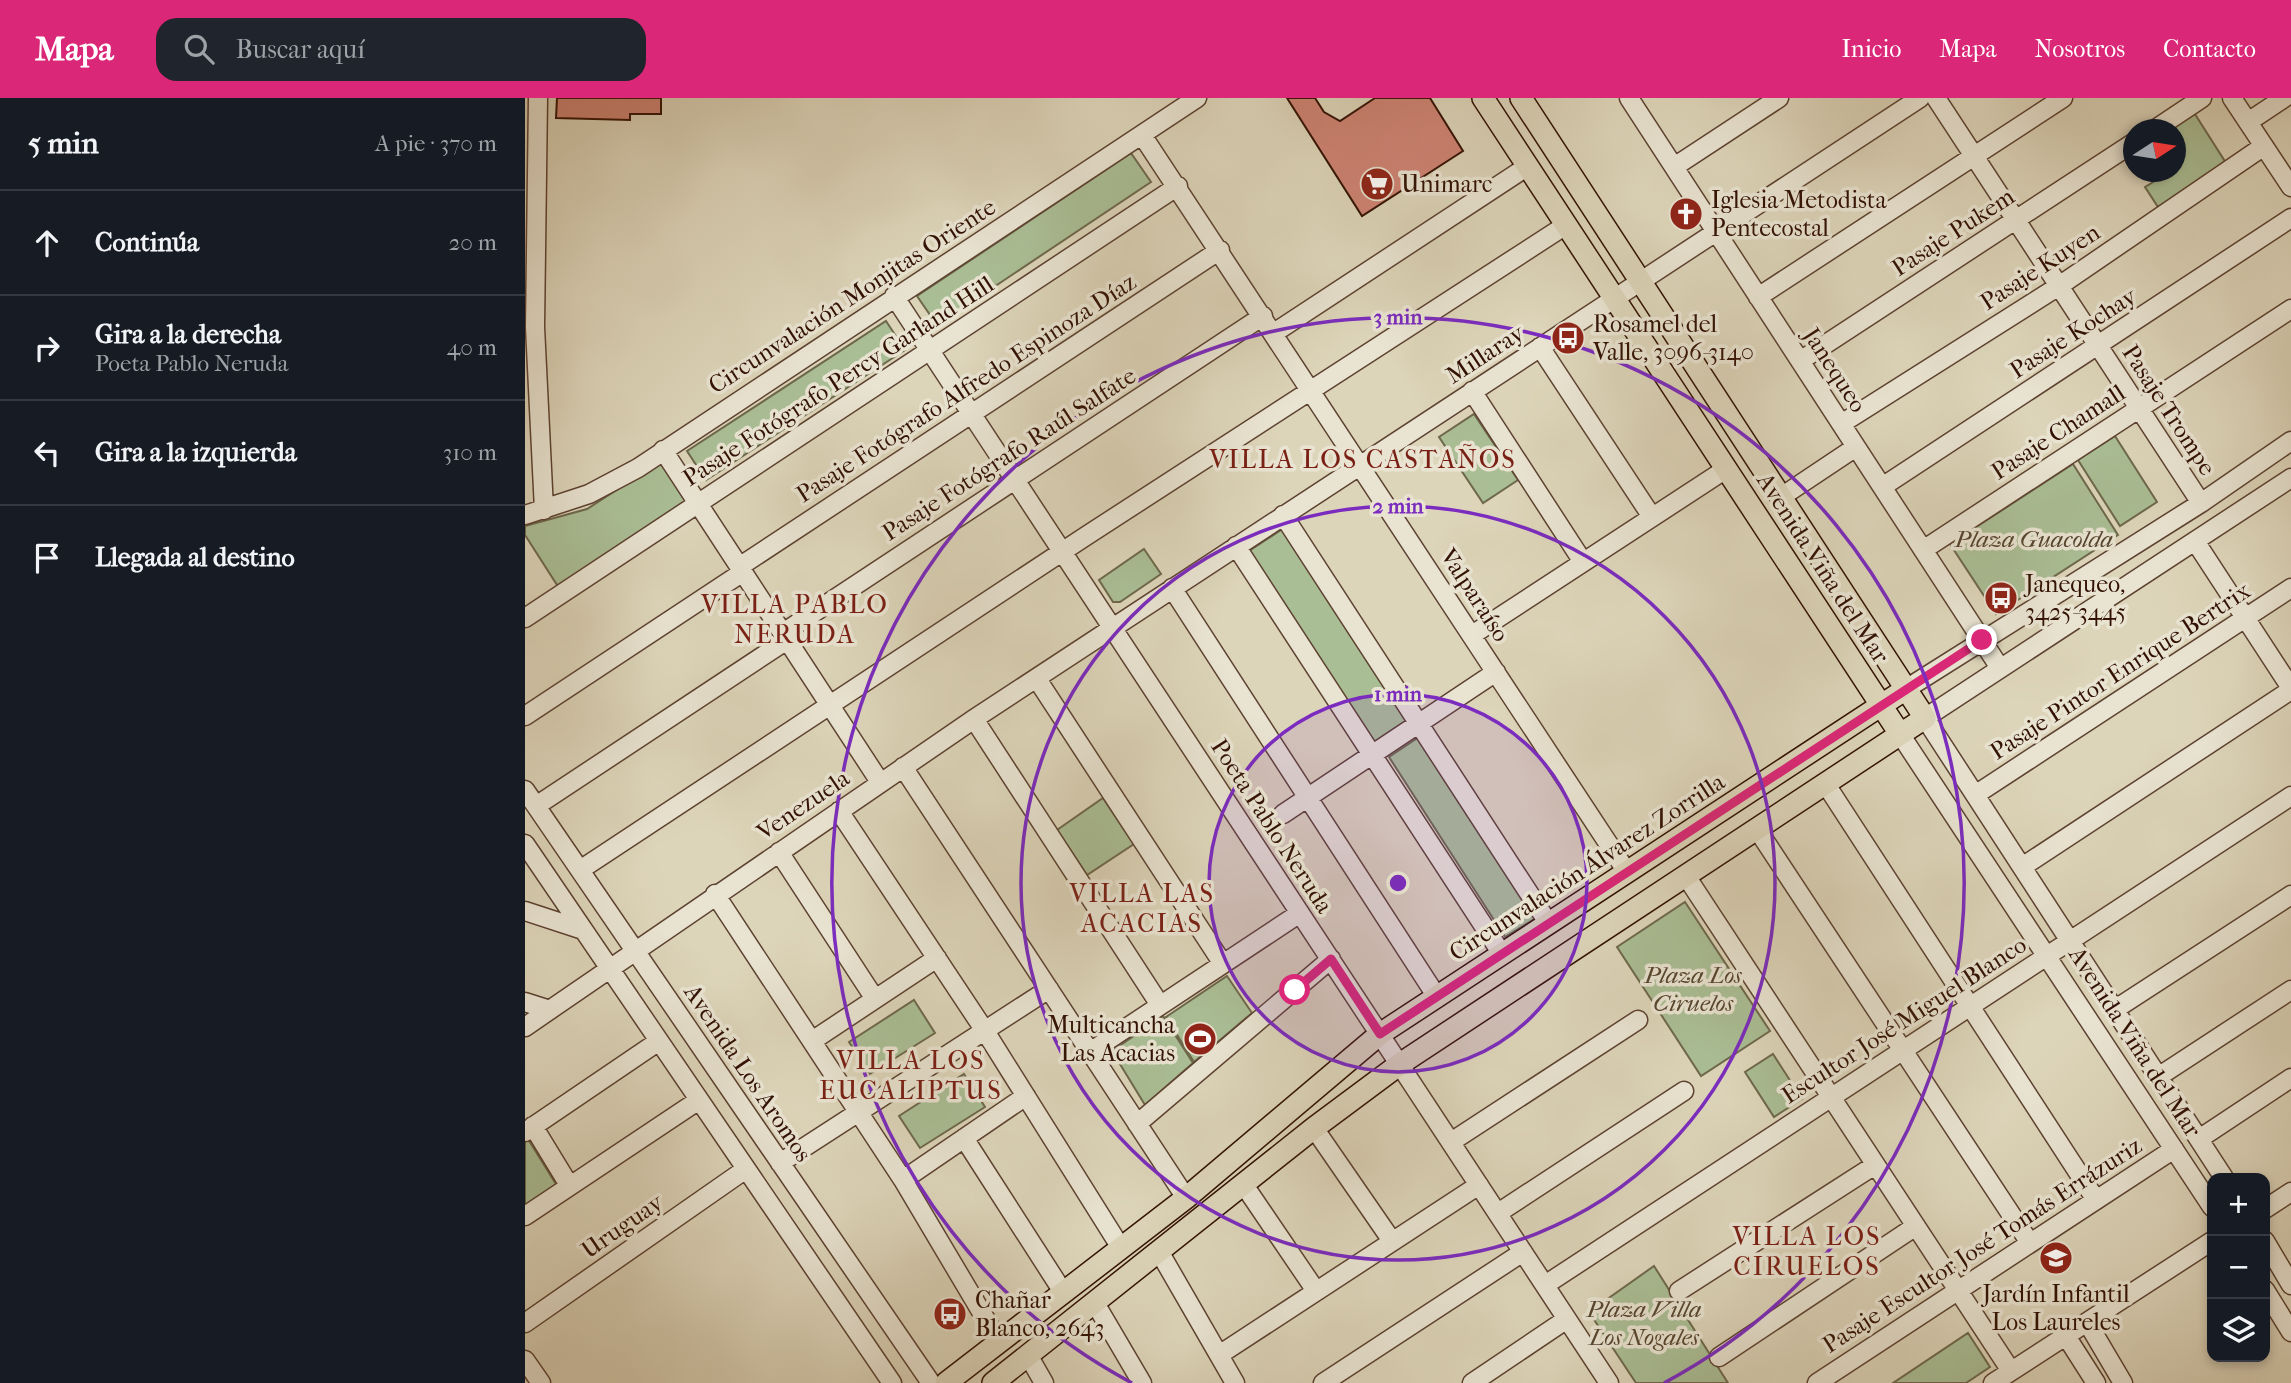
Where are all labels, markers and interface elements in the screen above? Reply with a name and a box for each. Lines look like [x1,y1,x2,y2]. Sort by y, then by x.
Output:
search box [156,18,646,81]
text: Mapa [35,30,114,69]
icon: search [180,30,218,68]
text: Buscar aquí [236,34,365,65]
text: Inicio [1841,35,1901,63]
text: Mapa [1939,35,1997,63]
text: Nosotros [2035,35,2125,63]
text: Contacto [2163,35,2256,63]
north arrow [2123,119,2186,182]
text: 5 min [28,126,99,161]
text: A pie · 370 m [375,130,497,157]
supermarket icon: Unimarc [1358,165,1396,203]
place label: Unimarc [1401,170,1492,198]
street label: Pasaje Pukem [1887,182,2019,282]
place label: Iglesia Metodista Pentecostal [1711,186,1887,242]
street label: Circunvalación Monjitas Oriente [703,193,1001,399]
church icon: Iglesia Metodista Pentecostal [1667,195,1705,233]
street label: Pasaje Kuyen [1975,218,2105,316]
icon: ahead [28,224,66,262]
text: Continúa [95,227,199,258]
text: 20 m [448,229,497,256]
street label: Pasaje Fotógrafo Alfredo Espinoza Díaz [791,267,1141,508]
street label: Pasaje Fotógrafo Percy Garland Hill [677,270,999,492]
street label: Pasaje Kochay [2005,281,2142,384]
text: 3 min [1374,305,1423,329]
place label: Rosamel del Valle, 3096-3140 [1592,310,1754,366]
street label: Millaray [1441,318,1530,389]
text: Gira a la derecha [95,319,281,350]
bus stop icon: Rosamel del Valle, 3096-3140 [1549,319,1587,357]
street label: Janequeo [1796,321,1873,418]
icon: right [28,329,66,367]
text: 40 m [447,334,497,361]
street label: Pasaje Trompe [2116,340,2222,481]
text: Poeta Pablo Neruda [95,350,288,377]
street label: Pasaje Fotógrafo Raúl Salfate [877,361,1141,547]
street label: Pasaje Chamall [1986,378,2130,486]
icon: left [28,434,66,472]
text: Gira a la izquierda [95,437,297,468]
text: 310 m [443,439,497,466]
district label: VILLA LOS CASTAÑOS [1208,443,1517,475]
street label: Avenida Viña del Mar [1750,467,1895,669]
text: 2 min [1372,494,1424,518]
park label: Plaza Guacolda [1954,525,2113,553]
icon: arrive [28,539,66,577]
text: Llegada al destino [95,542,295,573]
street label: Valparaíso [1434,542,1515,647]
place label: Janequeo, 3425-3445 [2023,570,2126,626]
street label: Pasaje Pintor Enrique Bertrix [1985,576,2256,766]
bus stop icon: Janequeo, 3425-3445 [1982,579,2020,617]
district label: VILLA PABLO NERUDA [700,589,889,650]
route end [1966,624,1997,655]
text: 1 min [1374,682,1423,706]
street label: Poeta Pablo Neruda [1205,734,1339,919]
street label: Venezuela [751,763,855,847]
street label: Circunvalación Álvarez Zorrilla [1444,766,1731,967]
centre of rings [1386,871,1410,895]
district label: VILLA LAS ACACIAS [1068,878,1215,939]
street label: Escultor José Miguel Blanco [1777,930,2031,1110]
street label: Avenida Viña del Mar [2062,941,2207,1143]
park label: Plaza Los Ciruelos [1643,961,1742,1017]
route start [1279,974,1310,1005]
street label: Avenida Los Aromos [678,978,818,1167]
place label: Multicancha Las Acacias [1047,1011,1176,1067]
sports icon: Multicancha Las Acacias [1181,1020,1219,1058]
district label: VILLA LOS EUCALIPTUS [819,1045,1003,1106]
street label: Pasaje Escultor José Tomás Errázuriz [1817,1131,2147,1359]
map controls [2207,1173,2270,1362]
button: + [2207,1173,2270,1236]
street label: Uruguay [576,1187,669,1264]
district label: VILLA LOS CIRUELOS [1732,1221,1881,1282]
button: − [2207,1236,2270,1299]
school or university icon: Jardín Infantil Los Laureles [2037,1239,2075,1277]
place label: Jardín Infantil Los Laureles [1980,1280,2130,1336]
place label: Chañar Blanco, 2643 [975,1286,1104,1342]
bus stop icon: Chañar Blanco, 2643 [931,1295,969,1333]
park label: Plaza Villa Los Nogales [1585,1295,1702,1351]
button: layers [2207,1299,2270,1362]

